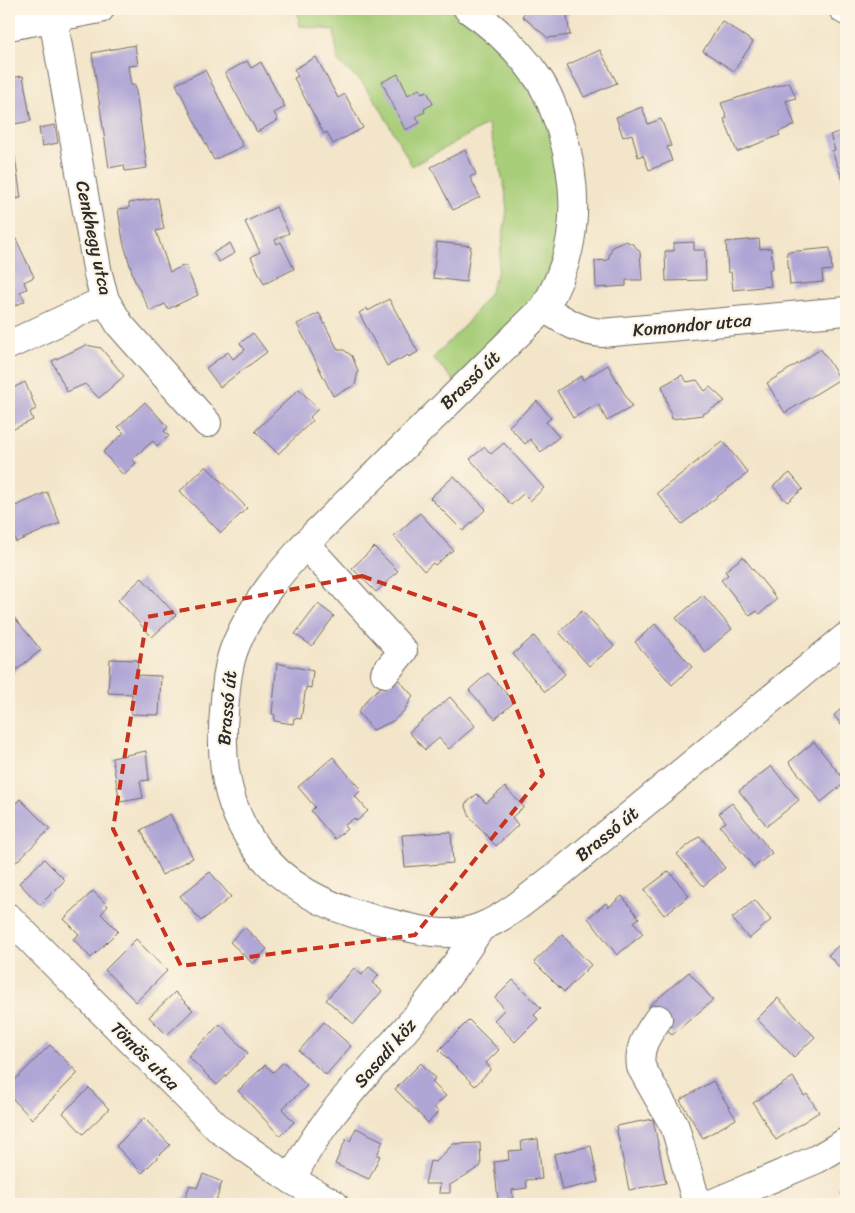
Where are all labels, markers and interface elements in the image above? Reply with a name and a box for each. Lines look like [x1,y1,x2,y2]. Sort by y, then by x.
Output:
street label: Cenkhegy utca [66,178,122,298]
street label: Komondor utca [631,304,753,346]
street label: Brassó út [432,342,508,417]
street label: Brassó út [208,669,246,747]
street label: Brassó út [568,798,646,870]
street label: Sasadi köz [345,1010,425,1095]
street label: Tömös utca [102,1013,188,1099]

